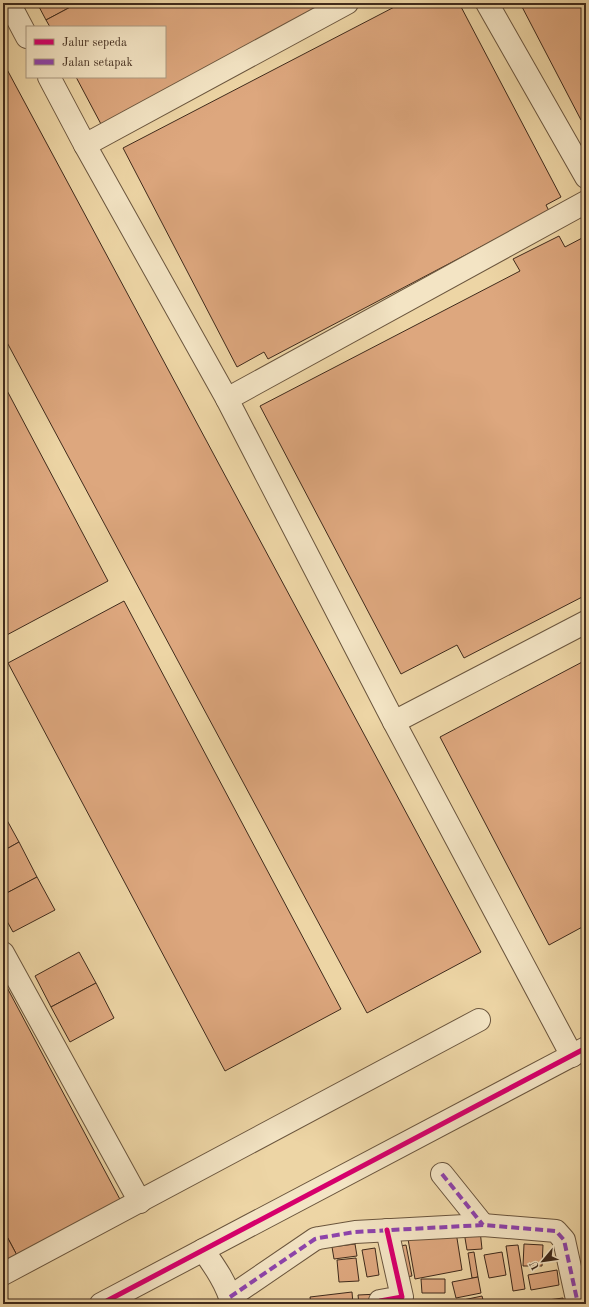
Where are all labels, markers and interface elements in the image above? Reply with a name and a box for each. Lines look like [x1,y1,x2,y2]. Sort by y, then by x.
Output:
legend [26,26,166,78]
text: Jalur sepeda [62,37,127,49]
text: Jalan setapak [62,57,133,69]
north arrow [523,1241,563,1281]
text: U [529,1258,542,1272]

